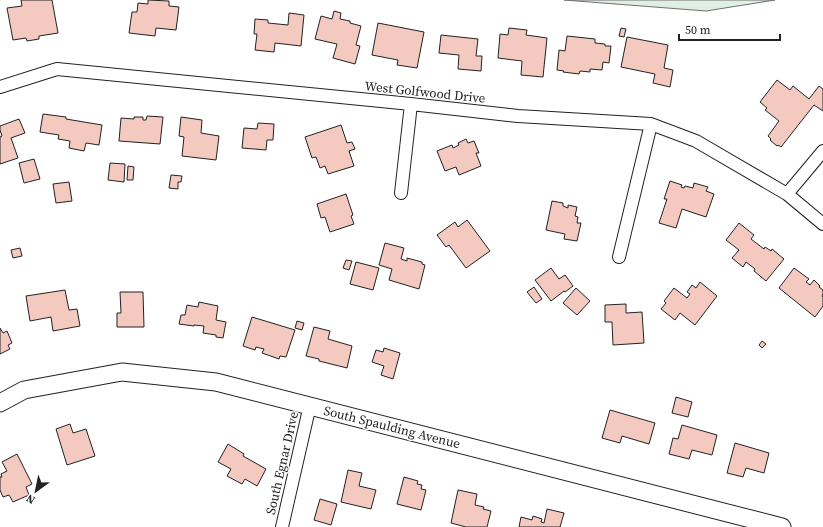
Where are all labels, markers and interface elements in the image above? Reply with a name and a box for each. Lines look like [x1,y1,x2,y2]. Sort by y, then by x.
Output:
scale bar [679,16,780,42]
text: 50 m [685,22,711,38]
street label: West Golfwood Drive [364,77,487,107]
street label: South Spaulding Avenue [322,402,462,452]
street label: South Egnar Drive [262,410,302,516]
north arrow [16,471,56,511]
text: N [23,490,38,507]

